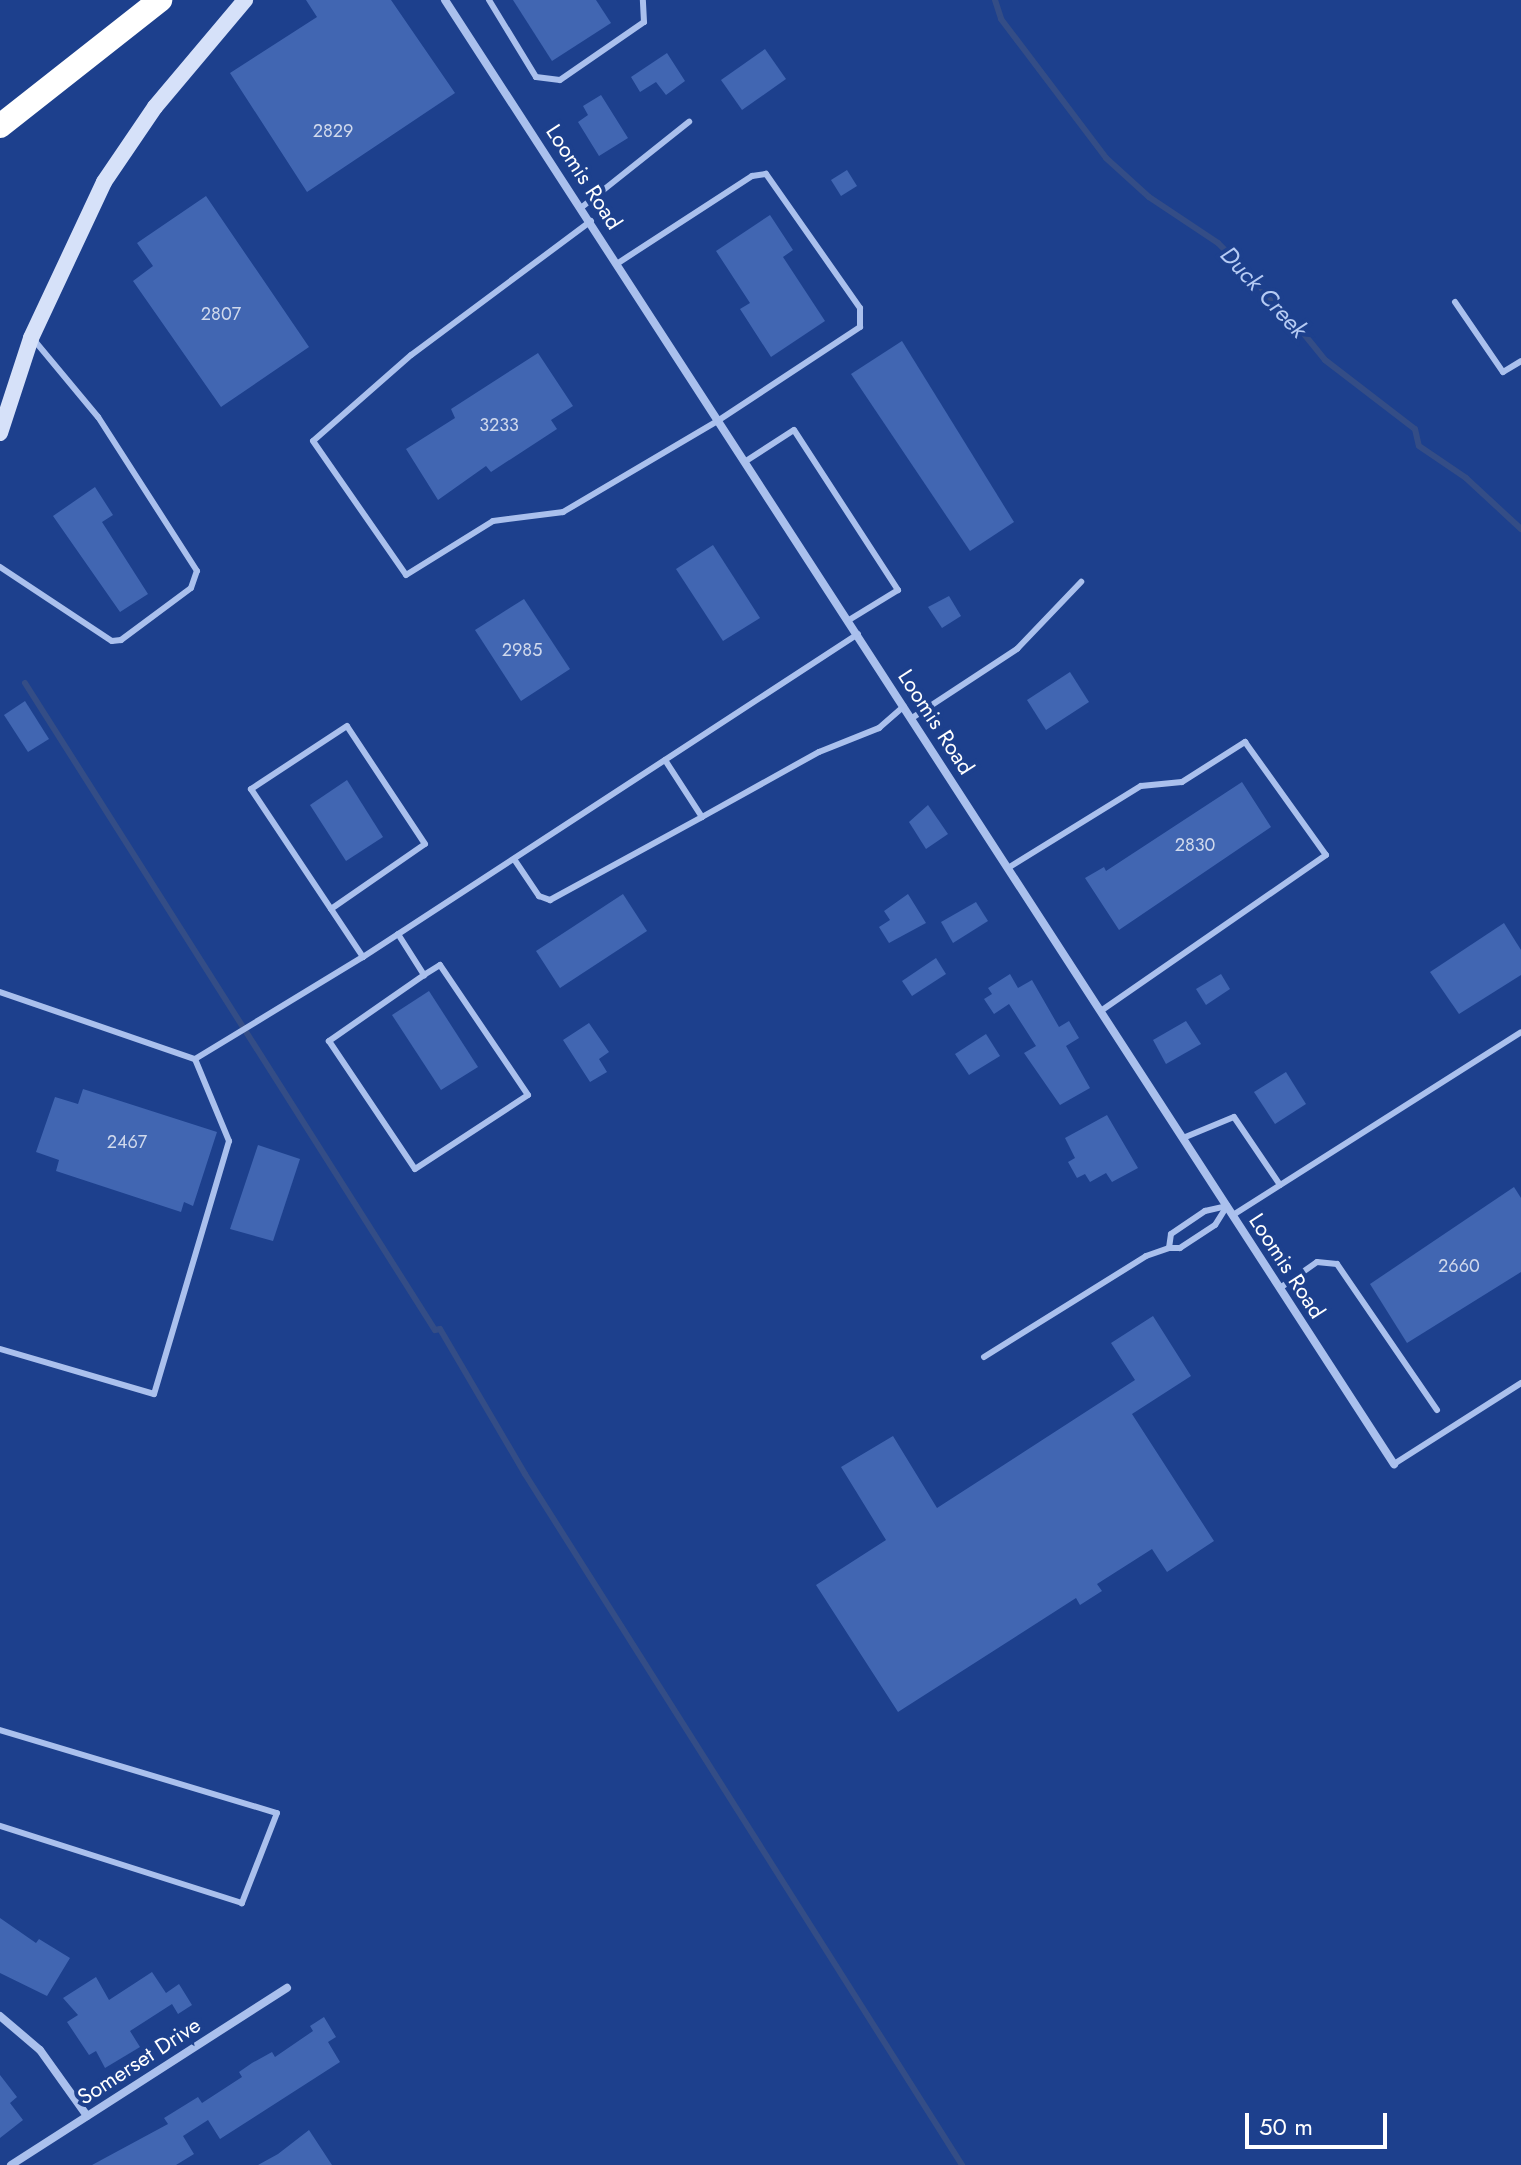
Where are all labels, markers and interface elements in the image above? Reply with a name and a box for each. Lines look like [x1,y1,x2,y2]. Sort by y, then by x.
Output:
house number: 2829 [313,120,353,142]
street label: Loomis Road [540,120,628,234]
water label: Duck Creek [1214,240,1314,344]
house number: 2807 [201,303,241,325]
house number: 3233 [479,414,519,436]
house number: 2985 [502,639,542,661]
street label: Loomis Road [892,665,980,779]
house number: 2830 [1175,834,1215,856]
house number: 2467 [107,1131,147,1153]
street label: Loomis Road [1243,1209,1331,1323]
house number: 2660 [1438,1255,1480,1277]
street label: Somerset Drive [73,2012,205,2110]
scale bar [1249,2097,1391,2147]
text: 50 m [1259,2109,1313,2144]

